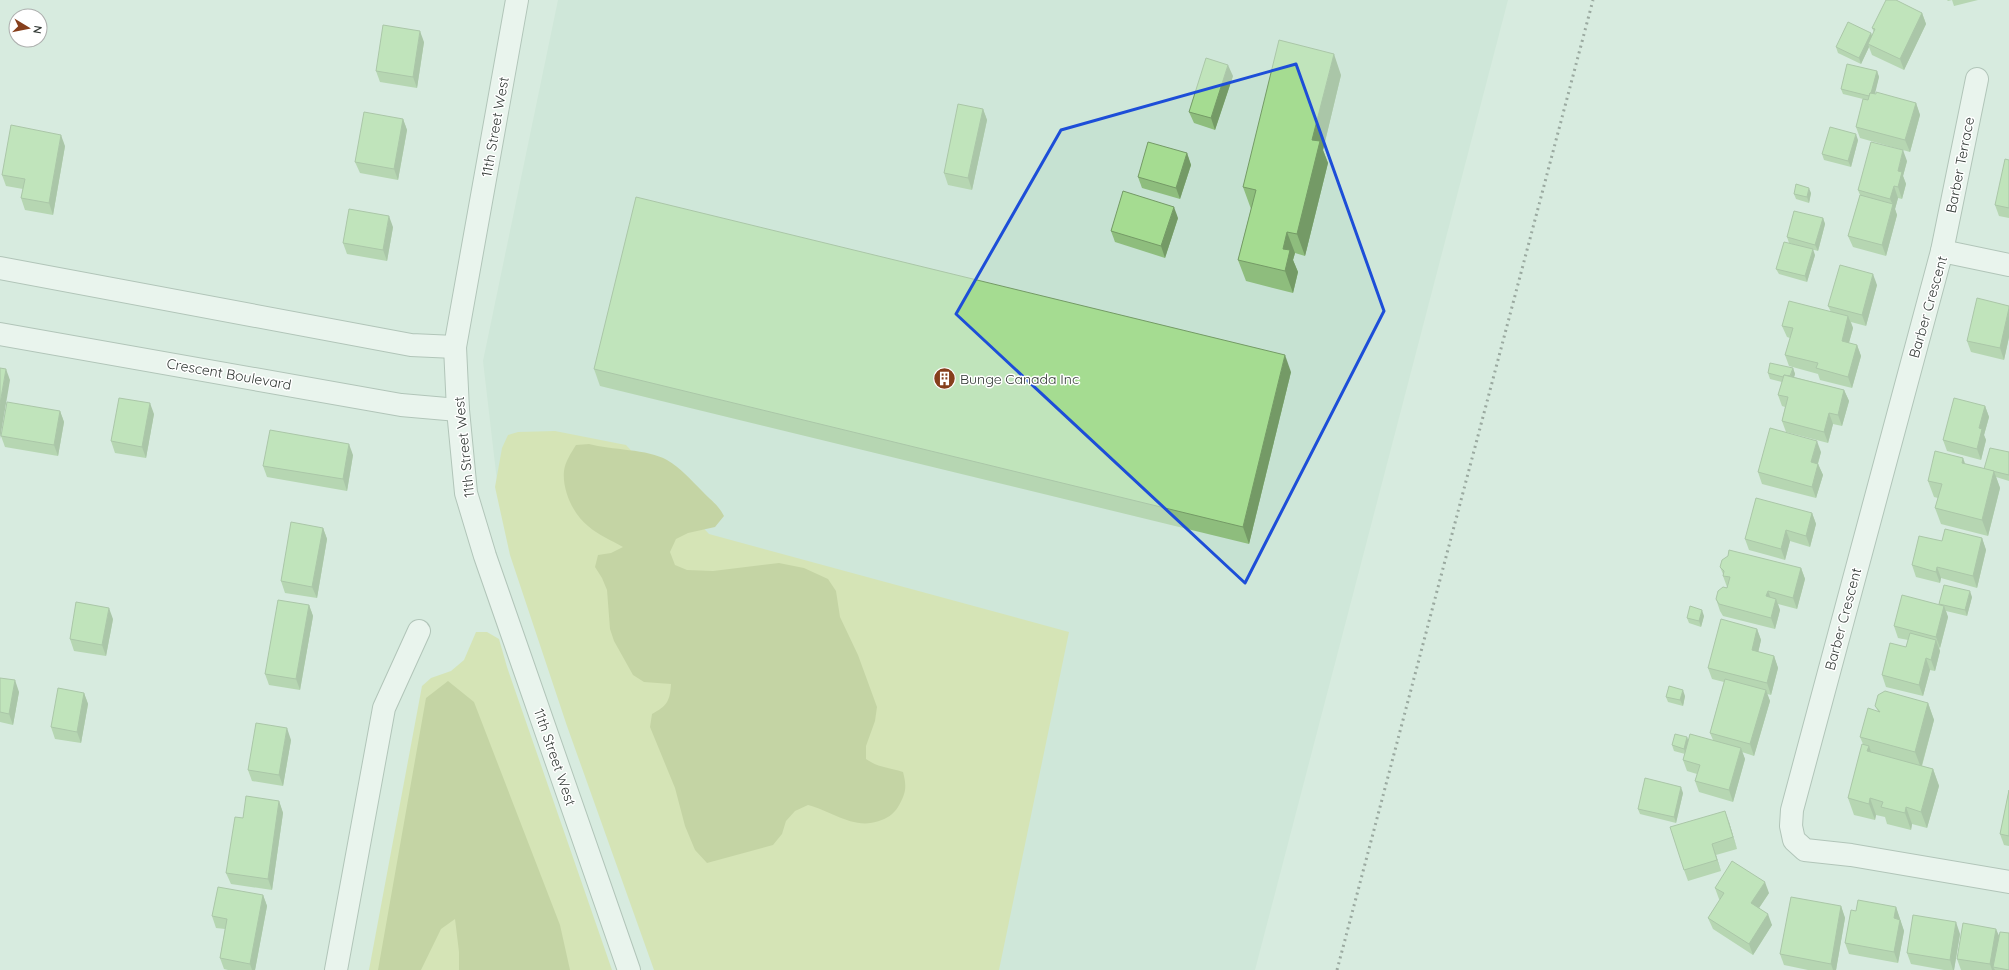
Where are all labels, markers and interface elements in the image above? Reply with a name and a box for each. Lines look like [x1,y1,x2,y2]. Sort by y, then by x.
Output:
north arrow [8,8,48,48]
text: N [30,25,45,35]
street label: 11th Street West [477,75,513,179]
street label: Barber Terrace [1942,115,1978,215]
street label: Barber Crescent [1905,254,1951,360]
street label: Crescent Boulevard [165,354,293,394]
building icon: Bunge Canada Inc [932,366,958,392]
place label: Bunge Canada Inc [960,370,1079,388]
street label: 11th Street West [450,395,478,498]
street label: Barber Crescent [1821,566,1865,672]
street label: 11th Street West [530,706,580,808]

